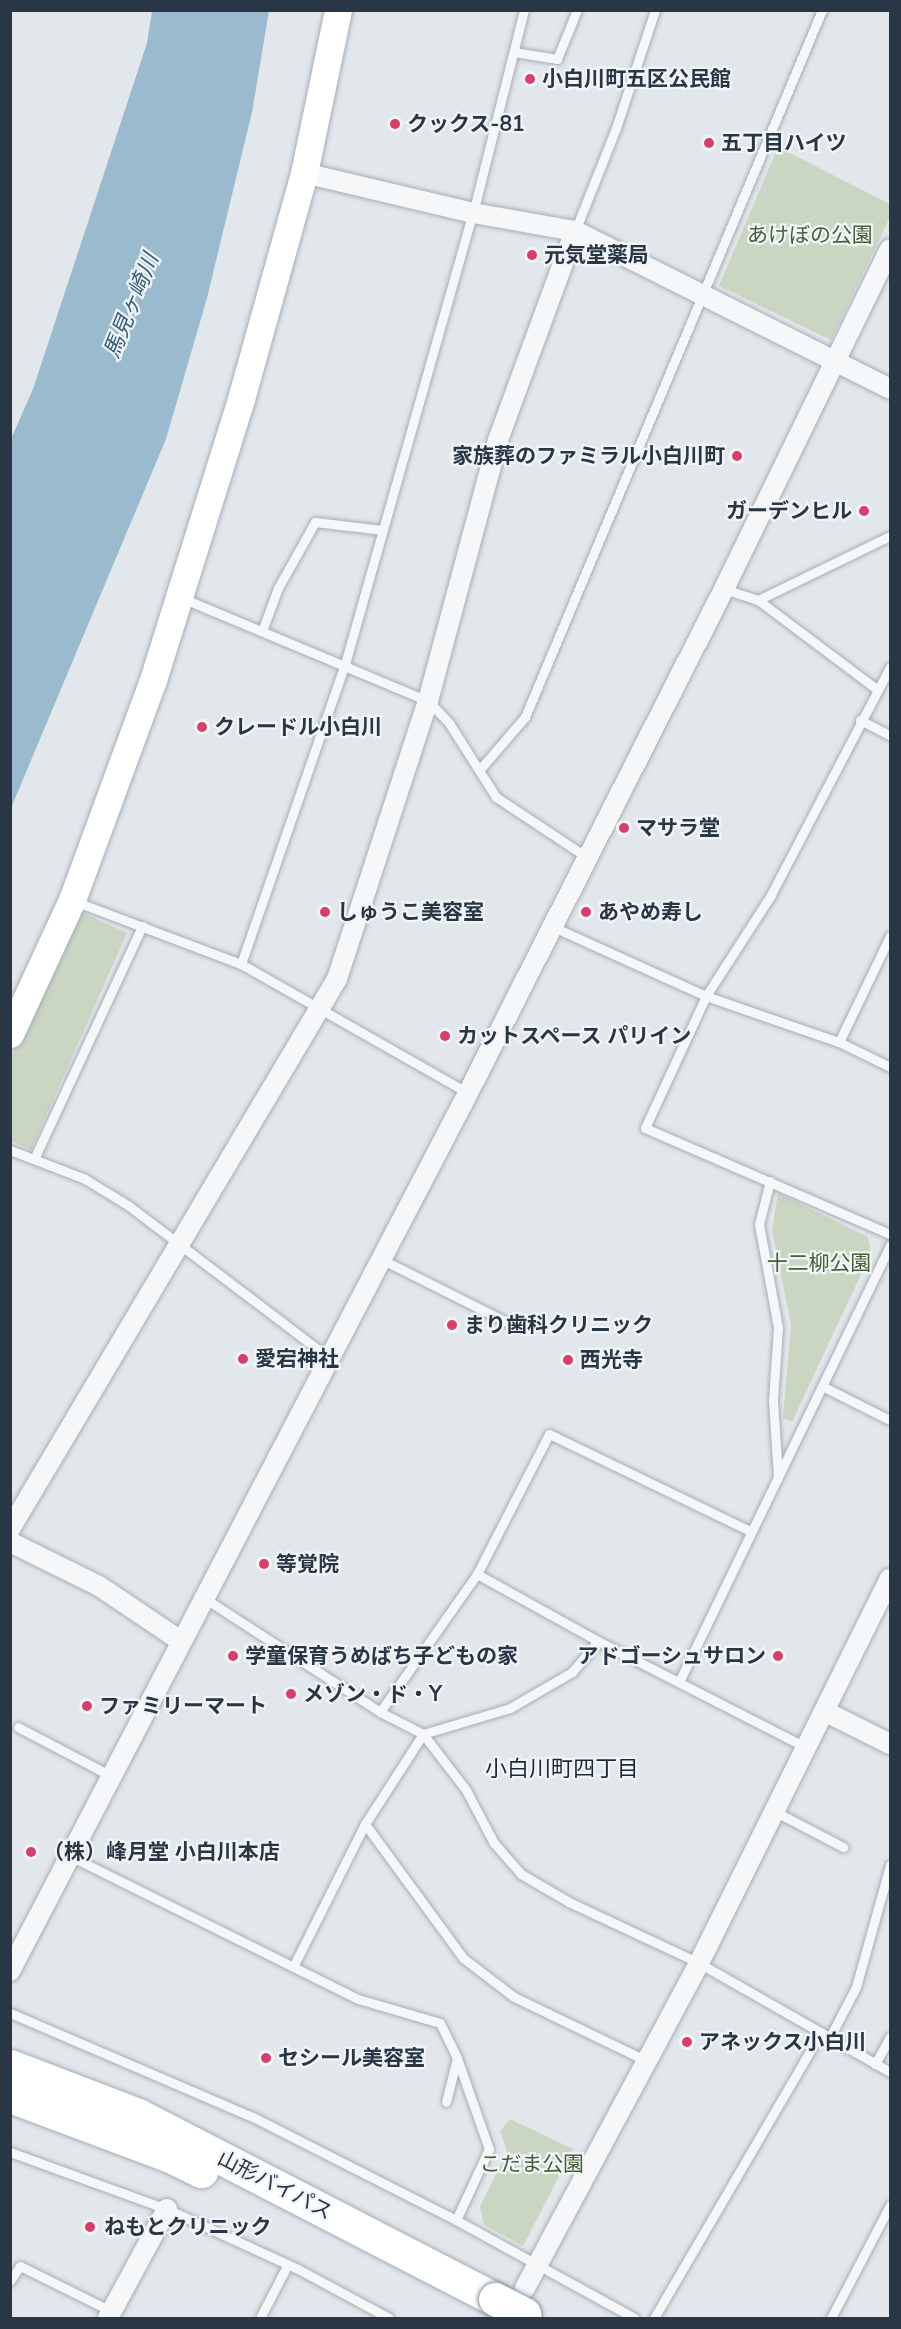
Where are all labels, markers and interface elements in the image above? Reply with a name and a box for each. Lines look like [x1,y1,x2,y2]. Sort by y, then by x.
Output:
place label: 小白川町五区公民館 [542,66,731,92]
marker: 小白川町五区公民館 [523,72,537,86]
place label: クックス-81 [407,111,525,137]
marker: クックス-81 [388,117,402,131]
place label: 五丁目ハイツ [721,130,847,156]
marker: 五丁目ハイツ [702,136,716,150]
park label: あけぼの公園 [747,222,873,248]
place label: 元気堂薬局 [544,242,649,268]
marker: 元気堂薬局 [525,248,539,262]
water label: 馬見ヶ崎川 [99,250,165,362]
place label: 家族葬のファミラル小白川町 [452,443,725,469]
marker: 家族葬のファミラル小白川町 [730,449,744,463]
place label: ガーデンヒル [726,498,852,524]
marker: ガーデンヒル [857,504,871,518]
place label: クレードル小白川 [214,714,382,740]
marker: クレードル小白川 [195,720,209,734]
place label: マサラ堂 [636,815,720,841]
marker: マサラ堂 [617,821,631,835]
place label: しゅうこ美容室 [337,899,484,925]
place label: あやめ寿し [598,899,703,925]
marker: しゅうこ美容室 [318,905,332,919]
marker: あやめ寿し [579,905,593,919]
place label: カットスペース パリイン [457,1023,694,1049]
marker: カットスペース パリイン [438,1029,452,1043]
park label: 十二柳公園 [767,1250,871,1276]
place label: まり歯科クリニック [464,1312,653,1338]
marker: まり歯科クリニック [445,1318,459,1332]
place label: 愛宕神社 [255,1346,339,1372]
place label: 西光寺 [580,1347,643,1373]
marker: 愛宕神社 [236,1352,250,1366]
marker: 西光寺 [561,1353,575,1367]
place label: 等覚院 [276,1551,339,1577]
marker: 等覚院 [257,1557,271,1571]
place label: 学童保育うめばち子どもの家 [245,1643,518,1669]
place label: アドゴーシュサロン [577,1643,766,1669]
marker: 学童保育うめばち子どもの家 [226,1649,240,1663]
marker: アドゴーシュサロン [771,1649,785,1663]
place label: メゾン・ド・Y [303,1681,442,1707]
marker: メゾン・ド・Y [284,1687,298,1701]
place label: ファミリーマート [99,1693,267,1719]
marker: ファミリーマート [80,1699,94,1713]
district label: 小白川町四丁目 [485,1757,639,1783]
place label: （株）峰月堂 小白川本店 [43,1839,280,1865]
marker: （株）峰月堂 小白川本店 [24,1845,38,1859]
place label: アネックス小白川 [699,2029,867,2055]
marker: アネックス小白川 [680,2035,694,2049]
place label: セシール美容室 [278,2045,425,2071]
marker: セシール美容室 [259,2051,273,2065]
street label: 山形バイパス [213,2145,337,2225]
park label: こだま公園 [480,2151,584,2177]
place label: ねもとクリニック [104,2214,272,2240]
marker: ねもとクリニック [81,2218,99,2236]

